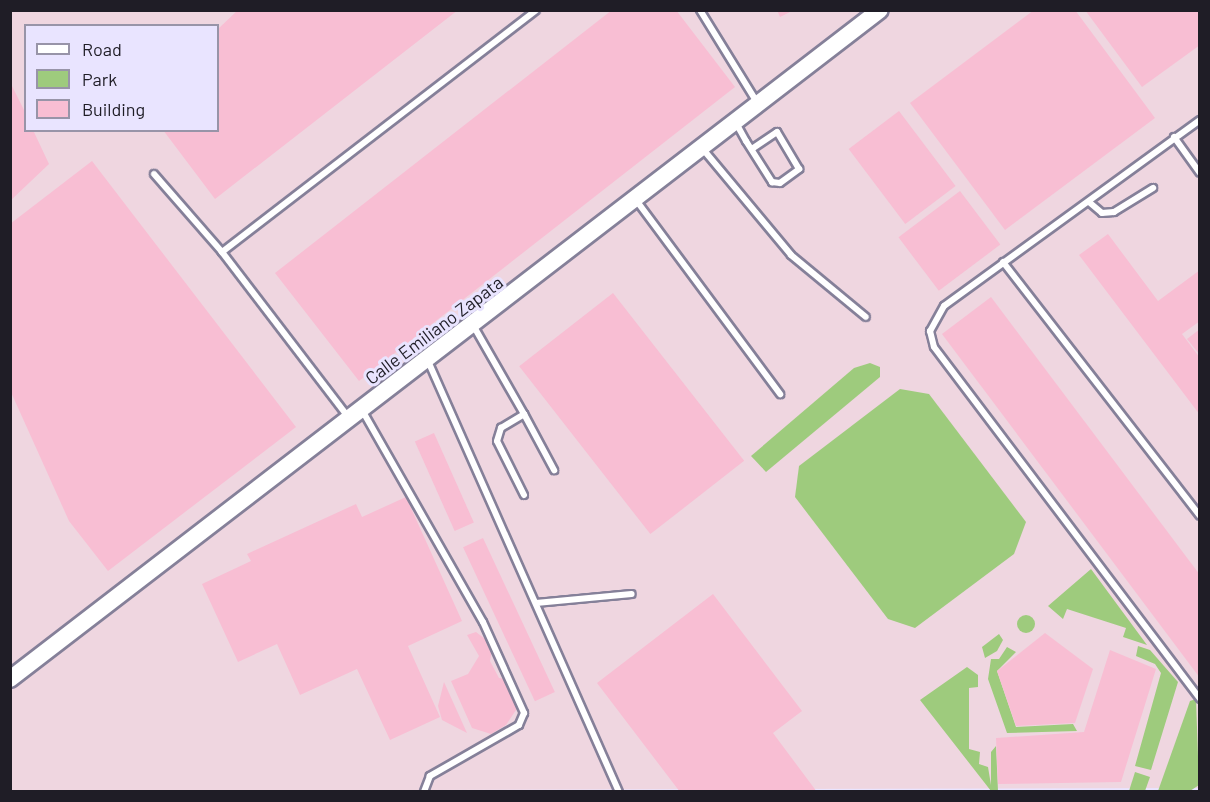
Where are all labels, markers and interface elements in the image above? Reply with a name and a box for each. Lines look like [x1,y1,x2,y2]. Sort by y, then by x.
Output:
legend [24,24,219,132]
text: Road [82,38,122,60]
text: Park [82,68,117,90]
text: Building [82,98,145,120]
street label: Calle Emiliano Zapata [361,271,507,389]

